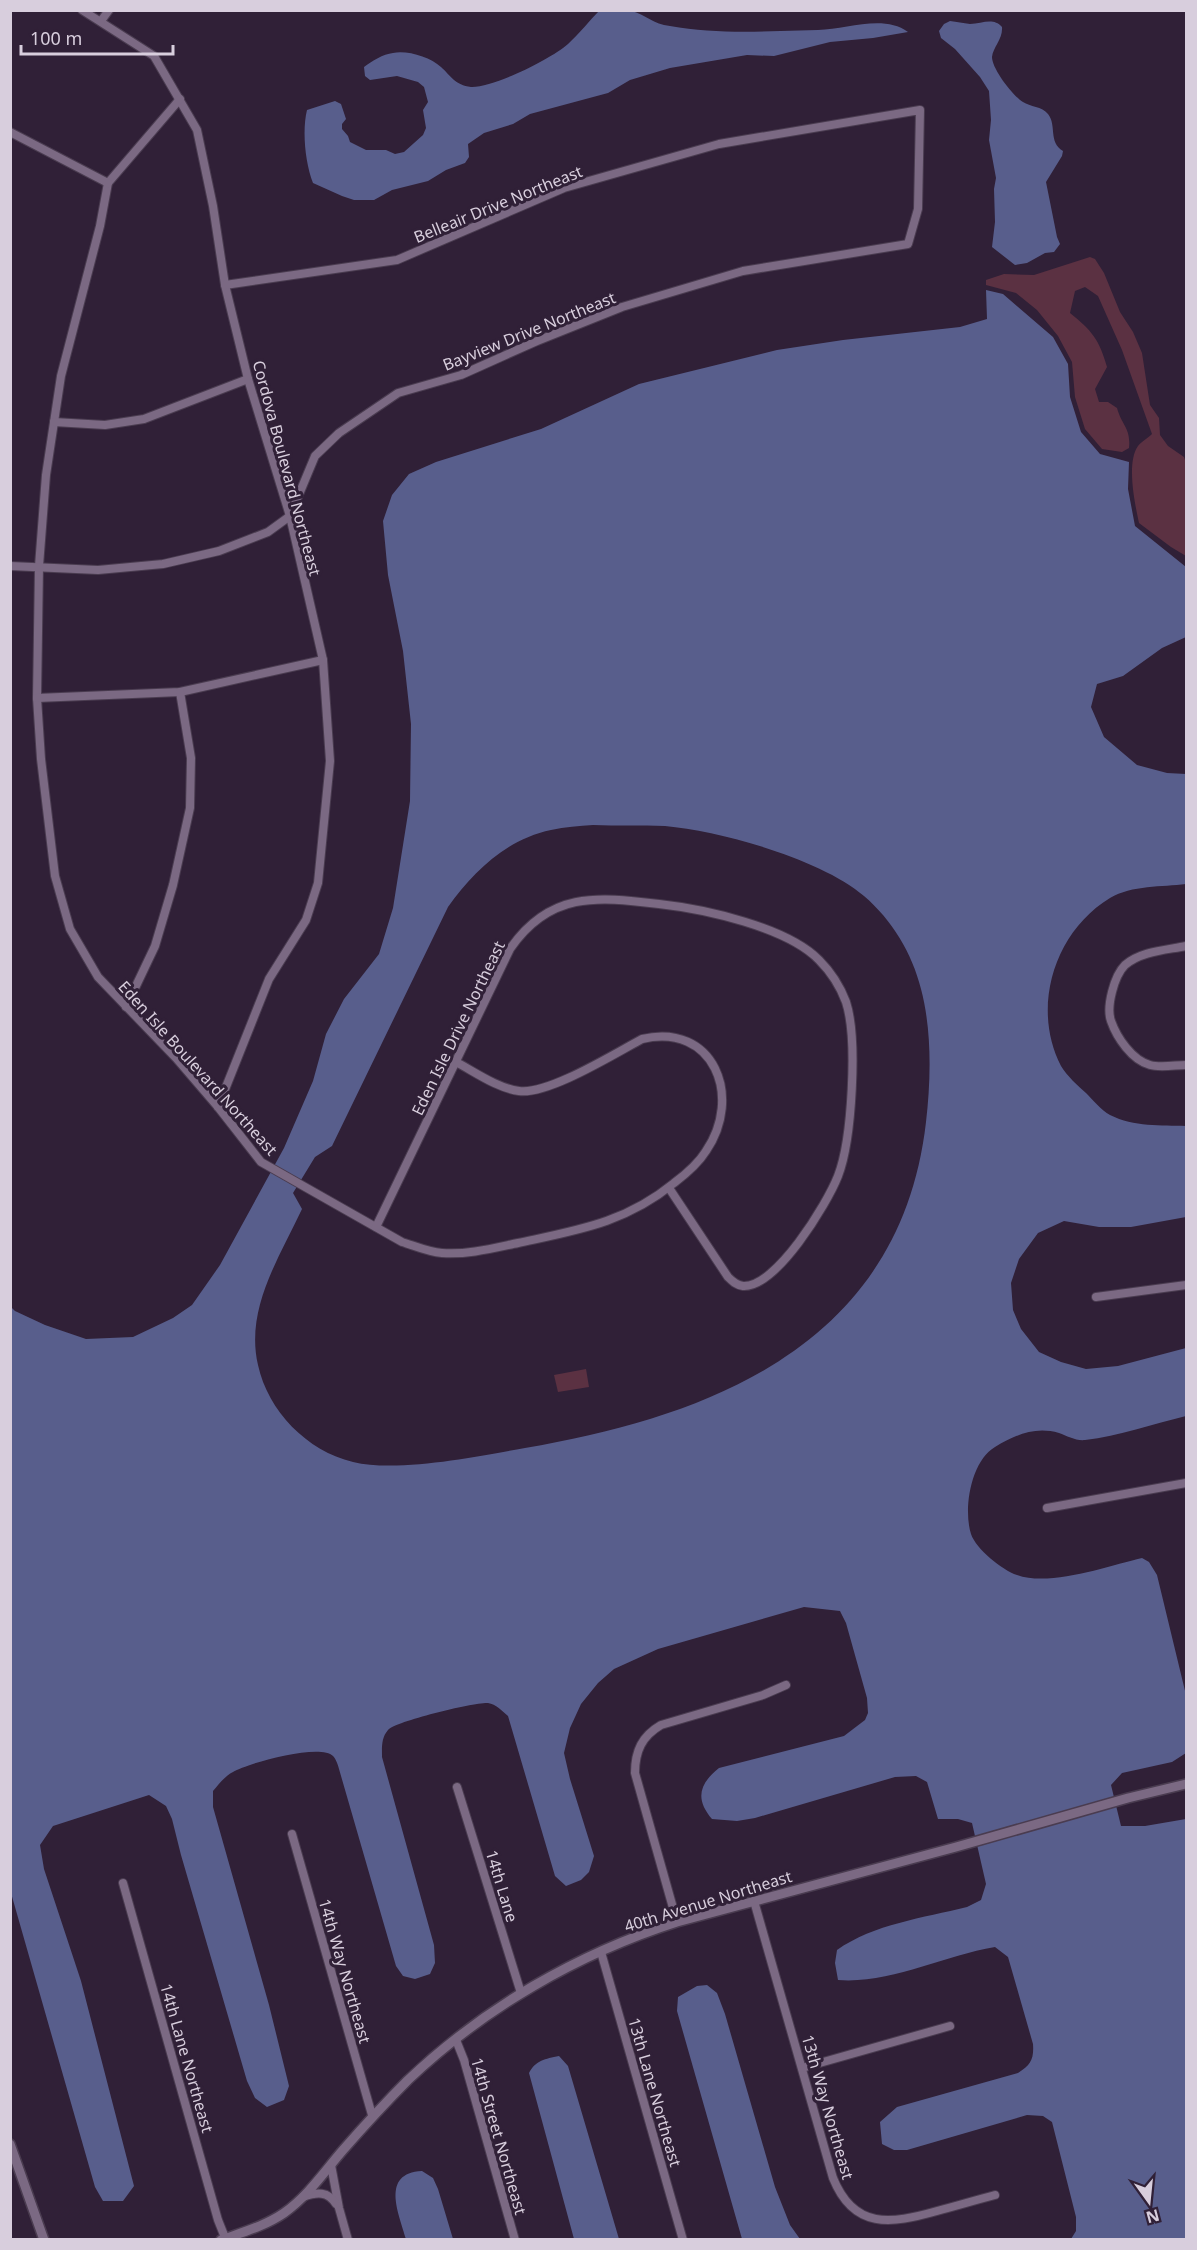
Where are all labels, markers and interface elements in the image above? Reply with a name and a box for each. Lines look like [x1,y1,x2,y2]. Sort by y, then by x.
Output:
scale bar [21,18,172,56]
text: 100 m [30,26,82,50]
street label: Belleair Drive Northeast [410,160,586,248]
street label: Bayview Drive Northeast [439,286,619,376]
street label: Cordova Boulevard Northeast [248,358,326,578]
street label: Eden Isle Drive Northeast [406,937,510,1119]
street label: Eden Isle Boulevard Northeast [114,976,283,1160]
street label: 14th Lane [481,1847,523,1925]
street label: 40th Avenue Northeast [622,1865,795,1937]
street label: 14th Way Northeast [314,1896,376,2046]
street label: 14th Lane Northeast [155,1981,219,2135]
street label: 13th Lane Northeast [623,2015,687,2169]
street label: 13th Way Northeast [797,2032,859,2182]
street label: 14th Street Northeast [466,2055,532,2217]
north arrow [1119,2172,1179,2232]
text: N [1144,2204,1162,2229]

